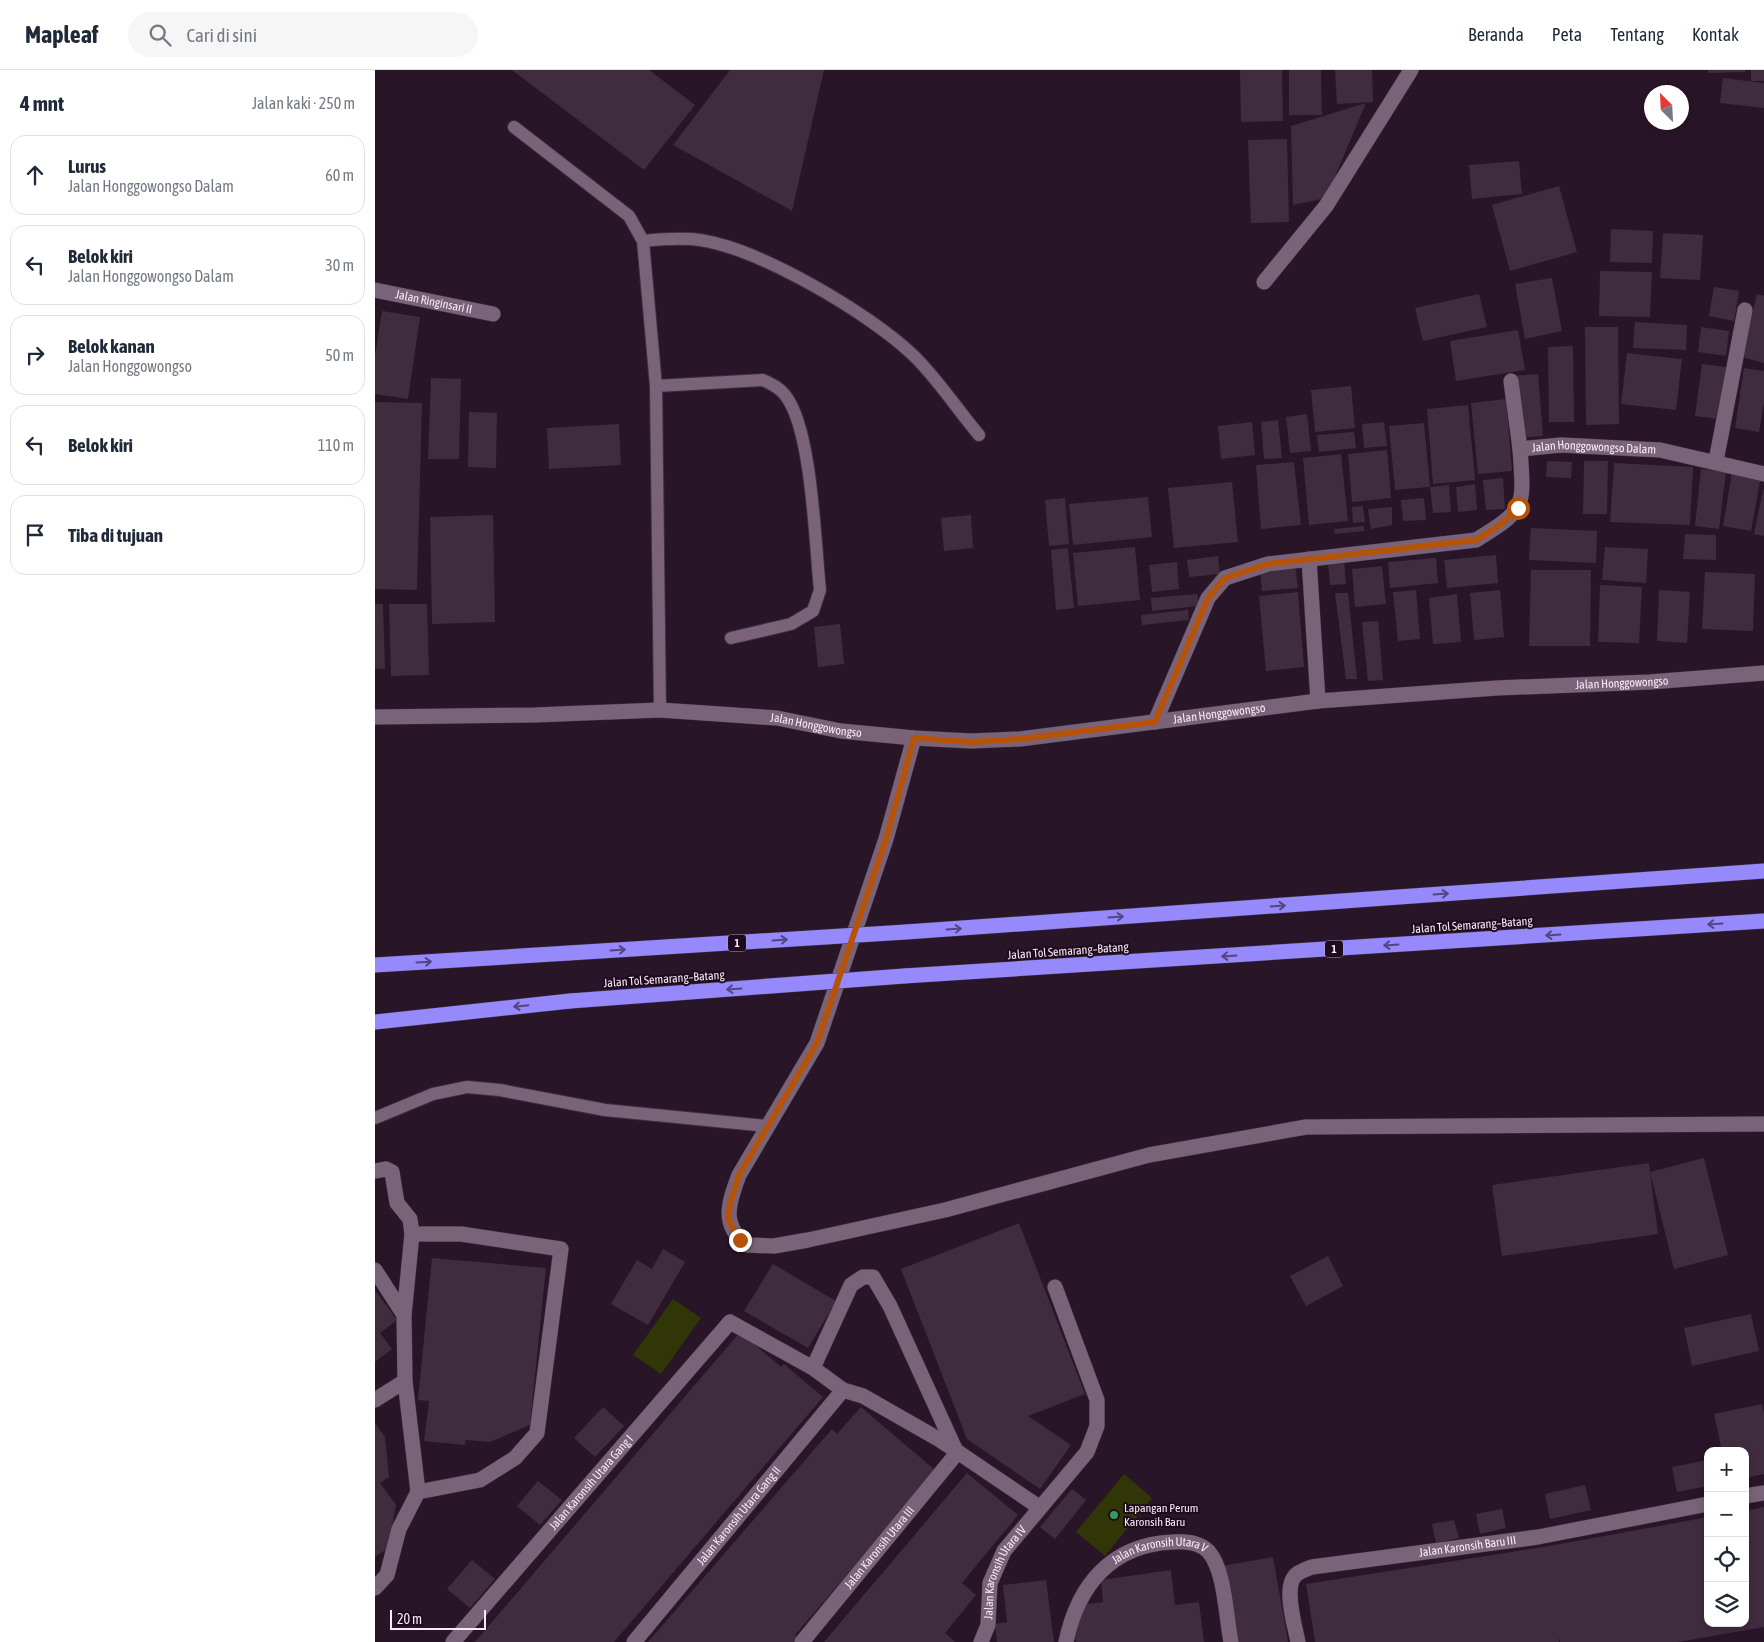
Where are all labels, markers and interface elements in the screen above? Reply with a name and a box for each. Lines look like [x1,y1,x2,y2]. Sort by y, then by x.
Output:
search box [128,12,478,57]
text: Mapleaf [25,21,98,48]
icon: search [146,21,174,49]
text: Cari di sini [186,24,257,46]
text: Beranda [1468,24,1524,45]
text: Peta [1552,24,1582,45]
text: Tentang [1610,24,1664,45]
text: Kontak [1692,24,1739,45]
north arrow [1644,85,1689,130]
text: 4 mnt [20,91,64,115]
text: Jalan kaki · 250 m [252,94,355,112]
text: Lurus [68,155,106,177]
icon: ahead [21,161,49,189]
text: 60 m [325,166,354,184]
text: Jalan Honggowongso Dalam [68,177,234,195]
text: Belok kiri [68,245,133,267]
icon: left [21,251,49,279]
text: 30 m [325,256,354,274]
text: Jalan Honggowongso Dalam [68,267,234,285]
street label: Jalan Ringinsari II [394,287,473,317]
text: Belok kanan [68,335,155,357]
icon: right [21,341,49,369]
text: 50 m [325,346,354,364]
text: Jalan Honggowongso [68,357,192,375]
icon: left [21,431,49,459]
text: Belok kiri [68,434,133,456]
text: 110 m [318,436,354,454]
street label: Jalan Honggowongso Dalam [1531,438,1656,457]
route start [1507,497,1530,520]
icon: arrive [21,521,49,549]
text: Tiba di tujuan [68,524,163,546]
street label: Jalan Honggowongso [1575,674,1669,692]
street label: Jalan Honggowongso [1172,701,1267,726]
street label: Jalan Honggowongso [770,711,863,740]
one-way arrow [1432,890,1448,899]
one-way arrow [1270,901,1286,910]
one-way arrow [1108,913,1124,922]
street label: Jalan Tol Semarang–Batang [1411,914,1534,936]
one-way arrow [1708,920,1724,929]
one-way arrow [946,924,962,933]
one-way arrow [1545,930,1561,939]
road number: 1 [728,934,746,951]
one-way arrow [772,936,788,945]
street label: Jalan Tol Semarang–Batang [1007,940,1130,962]
road number: 1 [1325,941,1343,958]
one-way arrow [1383,941,1399,950]
one-way arrow [610,946,626,955]
one-way arrow [1221,951,1237,960]
one-way arrow [415,958,431,967]
street label: Jalan Tol Semarang–Batang [603,968,726,990]
one-way arrow [726,984,742,994]
one-way arrow [513,1001,529,1011]
route end [729,1229,752,1252]
street label: Jalan Karonsih Utara Gang I [546,1432,636,1533]
map controls [1704,1447,1749,1627]
button: + [1704,1447,1749,1492]
street label: Jalan Karonsih Utara Gang II [694,1464,784,1568]
button: − [1704,1492,1749,1537]
place label: Lapangan Perum Karonsih Baru [1124,1501,1198,1529]
street label: Jalan Karonsih Utara III [841,1504,917,1592]
marker: Lapangan Perum Karonsih Baru [1108,1509,1120,1521]
street label: Jalan Karonsih Utara IV [981,1523,1029,1620]
street label: Jalan Karonsih Baru III [1418,1533,1517,1560]
street label: Jalan Karonsih Utara V [1109,1535,1210,1567]
button: locate [1704,1537,1749,1582]
button: layers [1704,1582,1749,1627]
scale bar [390,1607,486,1630]
text: 20 m [397,1611,422,1627]

